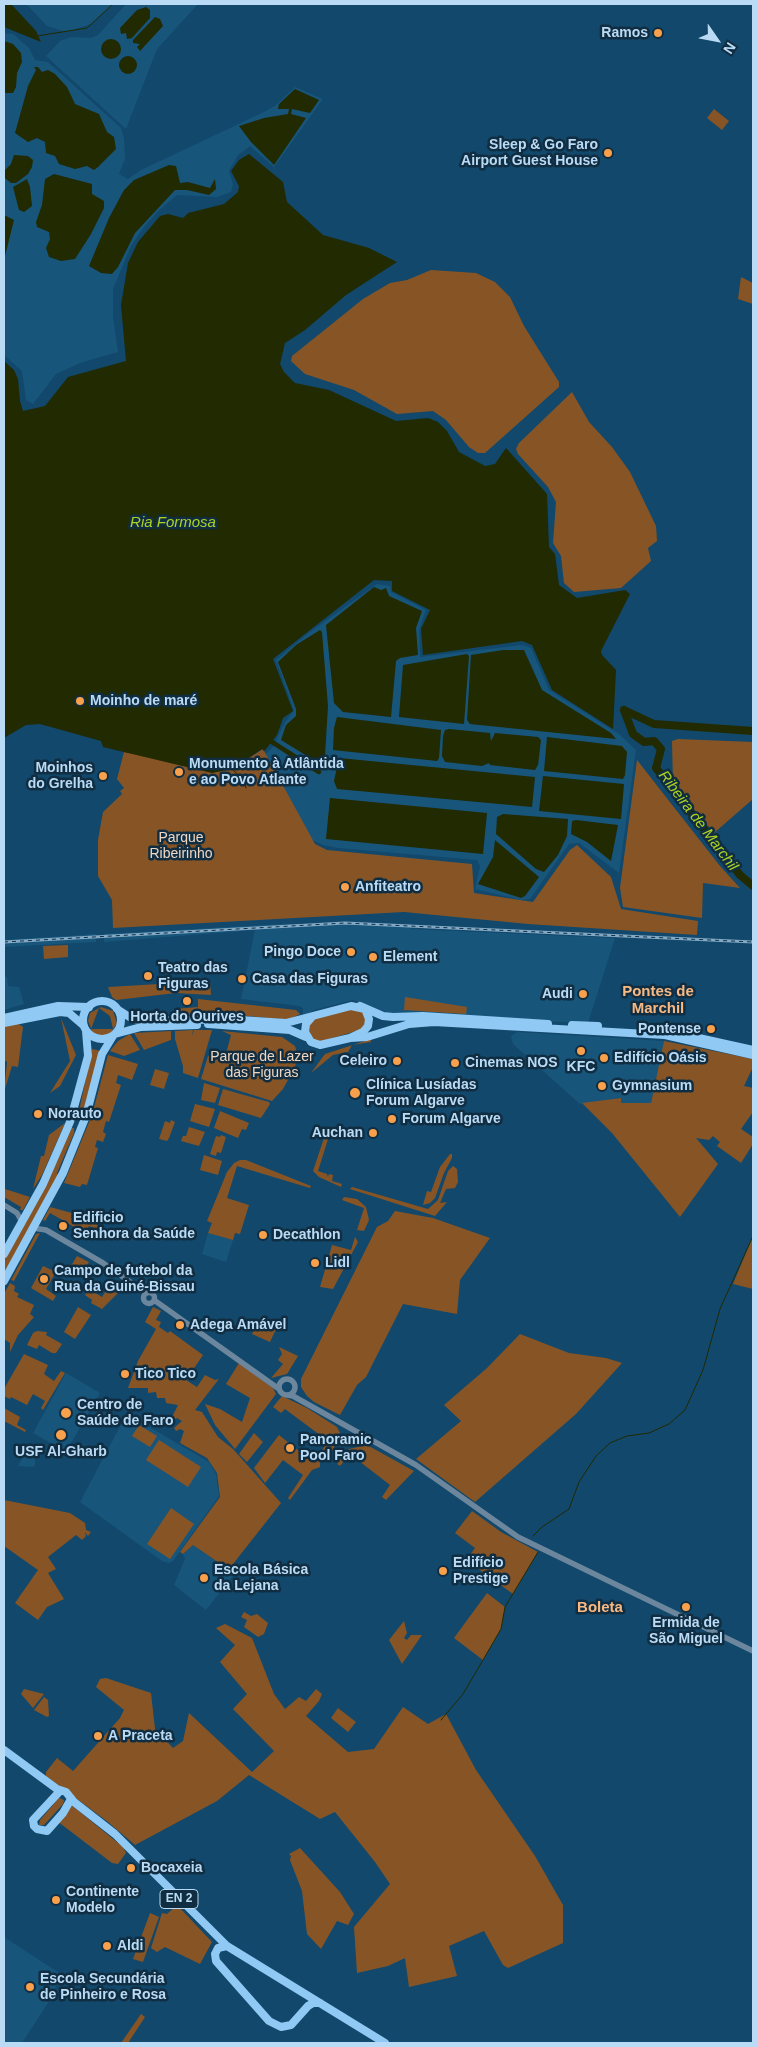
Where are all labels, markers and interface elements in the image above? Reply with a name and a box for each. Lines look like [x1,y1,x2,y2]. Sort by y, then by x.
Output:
north arrow [692,15,742,65]
place label: Ramos [601,25,648,41]
marker: Ramos [652,27,664,39]
text: N [720,40,739,57]
place label: Sleep & Go Faro Airport Guest House [461,137,598,170]
marker: Sleep & Go Faro Airport Guest House [602,147,614,159]
water label: Ria Formosa [130,514,216,532]
place label: Moinho de maré [90,693,197,709]
marker: Moinho de maré [74,695,86,707]
place label: Monumento à Atlântida e ao Povo Atlante [189,756,344,789]
place label: Moinhos do Grelha [28,760,93,792]
marker: Monumento à Atlântida e ao Povo Atlante [173,766,185,778]
water label: Ribeira de Marchil [654,767,742,875]
marker: Moinhos do Grelha [97,770,109,782]
park label: Parque Ribeirinho [149,830,213,862]
place label: Anfiteatro [355,879,421,895]
marker: Anfiteatro [339,881,351,893]
place label: Pingo Doce [264,944,341,960]
marker: Pingo Doce [345,946,357,958]
place label: Element [383,949,437,965]
marker: Element [367,951,379,963]
place label: Teatro das Figuras [158,960,228,992]
marker: Teatro das Figuras [142,970,154,982]
place label: Casa das Figuras [252,971,368,987]
marker: Casa das Figuras [236,973,248,985]
district label: Pontes de Marchil [622,983,694,1018]
place label: Audi [542,986,573,1002]
marker: Audi [577,988,589,1000]
marker: Horta do Ourives [181,995,193,1007]
place label: Horta do Ourives [130,1009,244,1025]
place label: Pontense [638,1021,701,1037]
marker: Pontense [705,1023,717,1035]
marker: KFC [575,1045,587,1057]
park label: Parque de Lazer das Figuras [210,1049,314,1082]
place label: Edifício Oásis [614,1050,707,1066]
marker: Edifício Oásis [598,1052,610,1064]
place label: Celeiro [340,1053,387,1069]
marker: Celeiro [391,1055,403,1067]
place label: Cinemas NOS [465,1055,558,1071]
marker: Cinemas NOS [449,1057,461,1069]
place label: KFC [567,1059,595,1075]
place label: Clínica Lusíadas Forum Algarve [366,1077,476,1110]
place label: Gymnasium [612,1078,692,1094]
marker: Gymnasium [596,1080,608,1092]
marker: Clínica Lusíadas Forum Algarve [348,1086,362,1100]
place label: Norauto [48,1106,102,1122]
marker: Norauto [32,1108,44,1120]
place label: Forum Algarve [402,1111,501,1127]
marker: Forum Algarve [386,1113,398,1125]
place label: Auchan [312,1125,363,1141]
marker: Auchan [367,1127,379,1139]
place label: Edificio Senhora da Saúde [73,1210,195,1242]
marker: Edificio Senhora da Saúde [57,1220,69,1232]
place label: Decathlon [273,1227,341,1243]
marker: Decathlon [257,1229,269,1241]
place label: Lidl [325,1255,350,1271]
marker: Lidl [309,1257,321,1269]
place label: Campo de futebol da Rua da Guiné-Bissau [54,1263,195,1295]
marker: Campo de futebol da Rua da Guiné-Bissau [38,1273,50,1285]
place label: Adega Amável [190,1317,286,1333]
marker: Adega Amável [174,1319,186,1331]
place label: Tico Tico [135,1366,196,1382]
marker: Tico Tico [119,1368,131,1380]
place label: Centro de Saúde de Faro [77,1397,173,1430]
marker: Centro de Saúde de Faro [59,1406,73,1420]
marker: USF Al-Gharb [54,1428,68,1442]
place label: Panoramic Pool Faro [300,1432,372,1464]
marker: Panoramic Pool Faro [284,1442,296,1454]
place label: USF Al-Gharb [15,1444,107,1460]
place label: Edifício Prestige [453,1555,508,1588]
place label: Escola Básica da Lejana [214,1562,308,1594]
marker: Edifício Prestige [437,1565,449,1577]
marker: Escola Básica da Lejana [198,1572,210,1584]
district label: Boleta [577,1599,623,1617]
marker: Ermida de São Miguel [680,1601,692,1613]
place label: Ermida de São Miguel [649,1615,723,1648]
place label: A Praceta [108,1728,173,1744]
marker: A Praceta [92,1730,104,1742]
place label: Bocaxeia [141,1860,202,1876]
marker: Bocaxeia [125,1862,137,1874]
place label: Continente Modelo [66,1884,139,1916]
road number: EN 2 [160,1890,198,1908]
marker: Continente Modelo [50,1894,62,1906]
place label: Aldi [117,1938,143,1954]
marker: Aldi [101,1940,113,1952]
place label: Escola Secundária de Pinheiro e Rosa [40,1971,166,2004]
marker: Escola Secundária de Pinheiro e Rosa [24,1981,36,1993]

